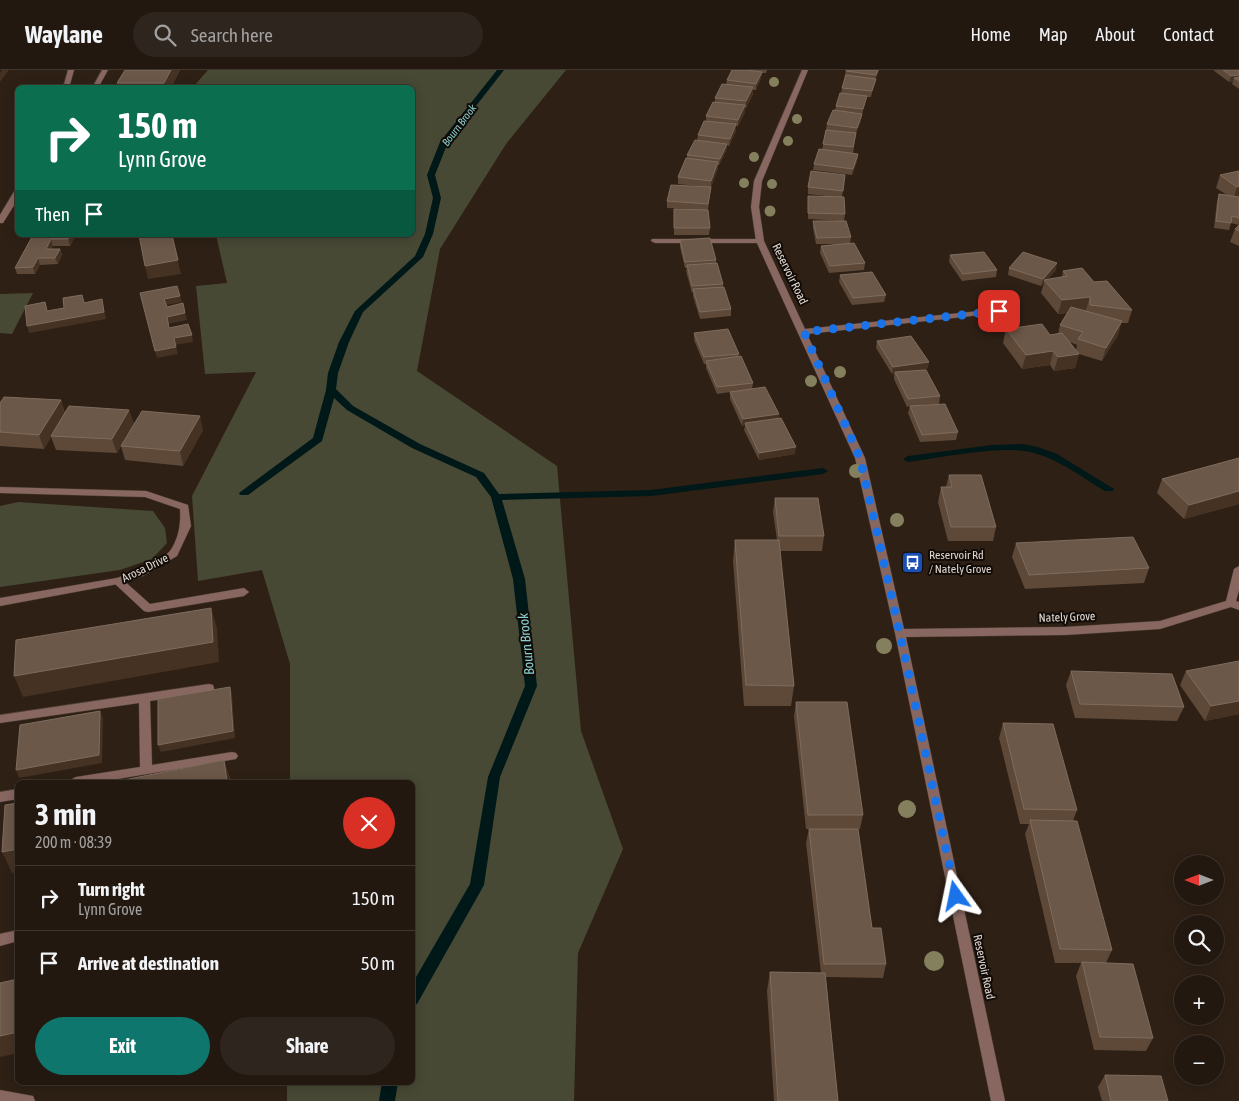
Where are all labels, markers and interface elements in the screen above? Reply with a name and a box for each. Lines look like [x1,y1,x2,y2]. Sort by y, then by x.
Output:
search box [133,12,483,57]
text: Waylane [25,21,103,48]
icon: search [151,21,179,49]
text: Search here [191,24,273,46]
text: Home [971,24,1011,45]
text: Map [1039,24,1068,45]
text: About [1096,24,1135,45]
text: Contact [1163,24,1214,45]
water label: Bourn Brook [439,102,479,148]
icon: right [35,105,100,170]
text: 150 m [118,105,197,145]
text: Lynn Grove [118,146,206,172]
icon: arrive [80,200,108,228]
text: Then [35,203,70,225]
street label: Reservoir Road [769,241,811,307]
pin [978,290,1020,332]
icon: arrive [985,297,1013,325]
place label: Reservoir Rd / Nately Grove [929,548,992,576]
bus stop icon: Reservoir Rd / Nately Grove [901,550,925,574]
street label: Arosa Drive [120,551,170,585]
street label: Nately Grove [1038,609,1096,625]
water label: Bourn Brook [515,611,537,676]
text: 3 min [35,797,96,831]
button: close [343,797,395,849]
text: 200 m · 08:39 [35,833,112,851]
north arrow [1174,855,1224,905]
map controls [1174,855,1224,1085]
position arrow [929,869,981,921]
text: Turn right [78,878,145,900]
icon: right [35,884,63,912]
text: 150 m [352,887,395,909]
text: Lynn Grove [78,900,142,918]
button: search [1174,915,1224,965]
street label: Reservoir Road [970,933,998,1001]
icon: arrive [35,949,63,977]
text: Arrive at destination [78,952,219,974]
text: 50 m [361,952,395,974]
button: + [1174,975,1224,1025]
button: Exit [35,1017,210,1075]
button: Share [220,1017,395,1075]
button: − [1174,1035,1224,1085]

